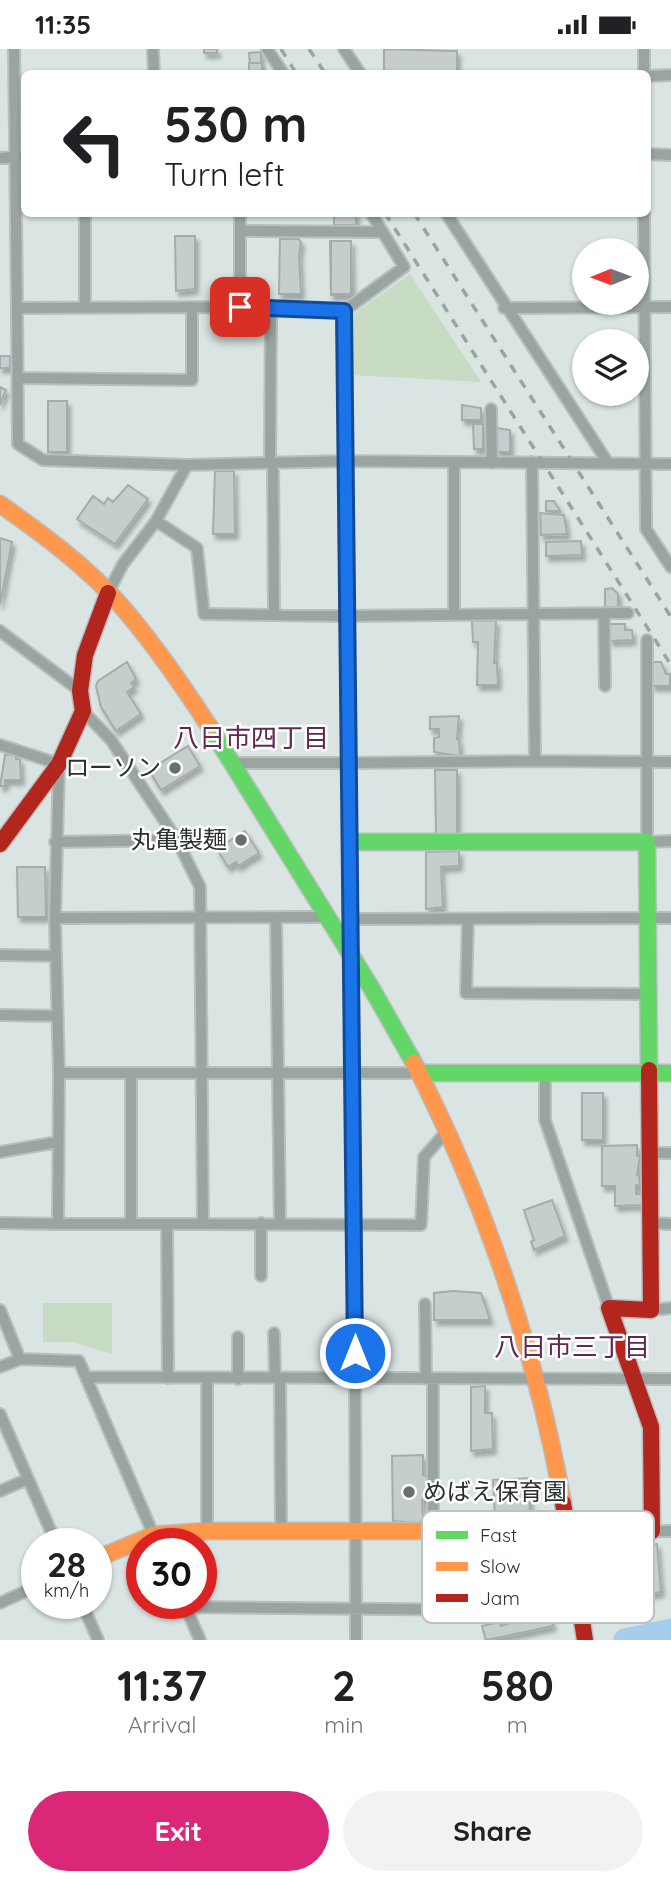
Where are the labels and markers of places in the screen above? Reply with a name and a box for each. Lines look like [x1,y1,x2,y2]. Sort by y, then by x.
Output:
pin [210,277,270,337]
place label: ローソン [65,752,161,782]
marker: ローソン [167,760,183,776]
place label: 丸亀製麺 [131,824,227,854]
marker: 丸亀製麺 [233,832,249,848]
place label: めばえ保育園 [423,1476,567,1506]
marker: めばえ保育園 [401,1484,417,1500]

